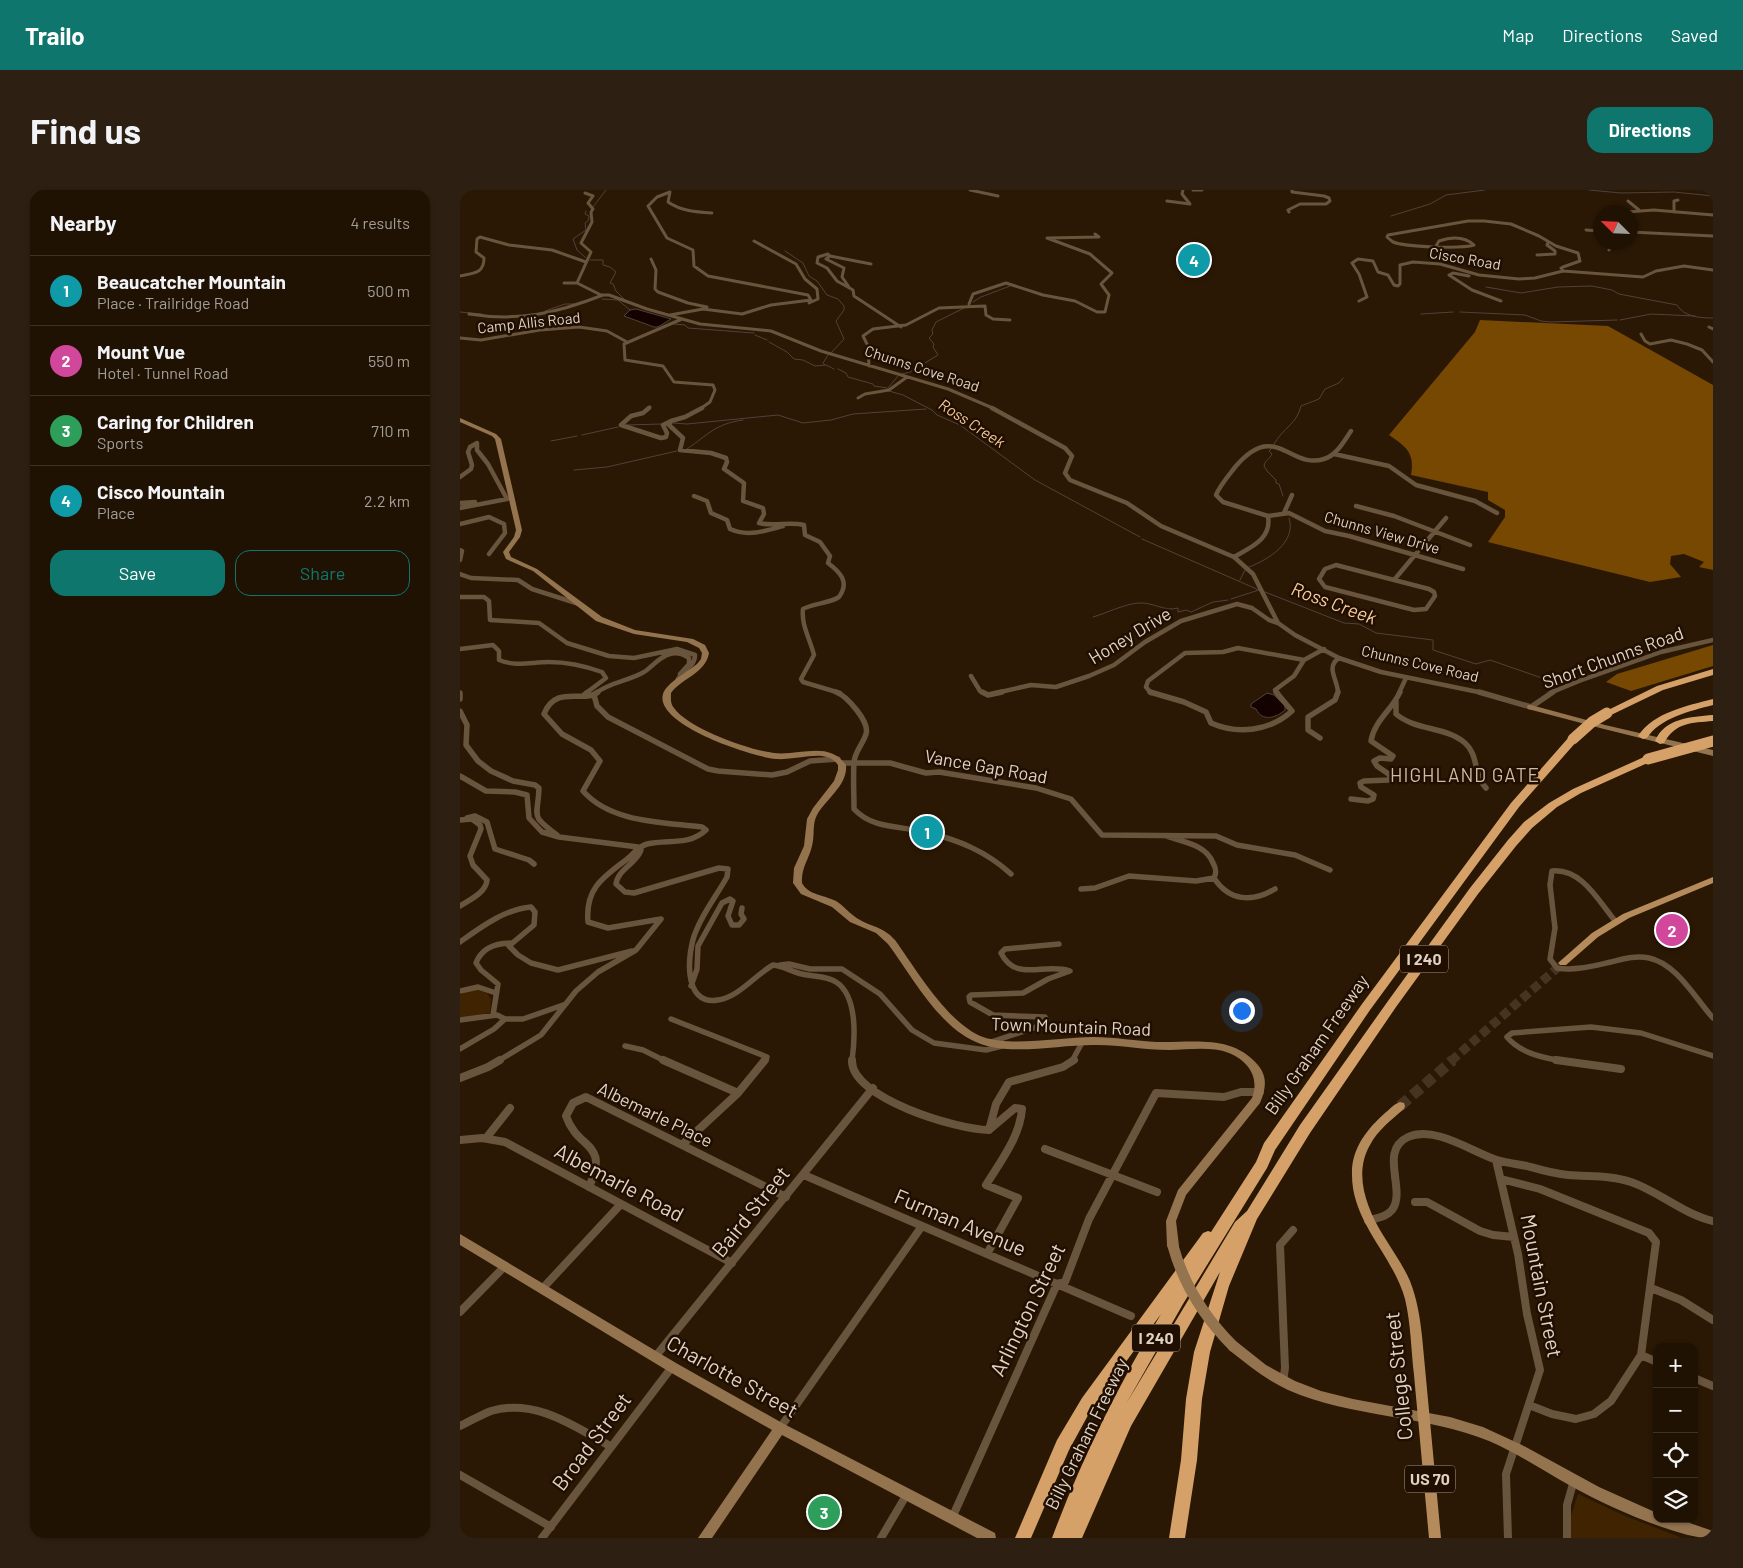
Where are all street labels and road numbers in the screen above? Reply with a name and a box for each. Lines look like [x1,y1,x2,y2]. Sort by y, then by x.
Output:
street label: Cisco Road [1428,243,1502,273]
street label: Camp Allis Road [476,308,581,336]
street label: Chunns Cove Road [863,341,982,395]
street label: Chunns View Drive [1322,507,1442,557]
street label: Honey Drive [1084,602,1175,668]
street label: Short Chunns Road [1539,621,1686,693]
street label: Chunns Cove Road [1360,641,1481,685]
street label: Vance Gap Road [923,744,1049,788]
road number: I 240 [1400,946,1448,972]
street label: Billy Graham Freeway [1260,970,1373,1119]
street label: Town Mountain Road [991,1012,1151,1040]
street label: Albemarle Place [594,1077,717,1151]
street label: Albemarle Road [551,1137,688,1226]
street label: Baird Street [706,1161,794,1262]
street label: Furman Avenue [891,1183,1030,1261]
street label: Mountain Street [1516,1212,1569,1360]
street label: Arlington Street [984,1239,1070,1380]
street label: College Street [1378,1311,1417,1442]
road number: I 240 [1132,1324,1180,1352]
street label: Charlotte Street [663,1329,803,1422]
street label: Billy Graham Freeway [1040,1354,1132,1513]
street label: Broad Street [546,1387,636,1495]
road number: US 70 [1405,1466,1455,1492]

